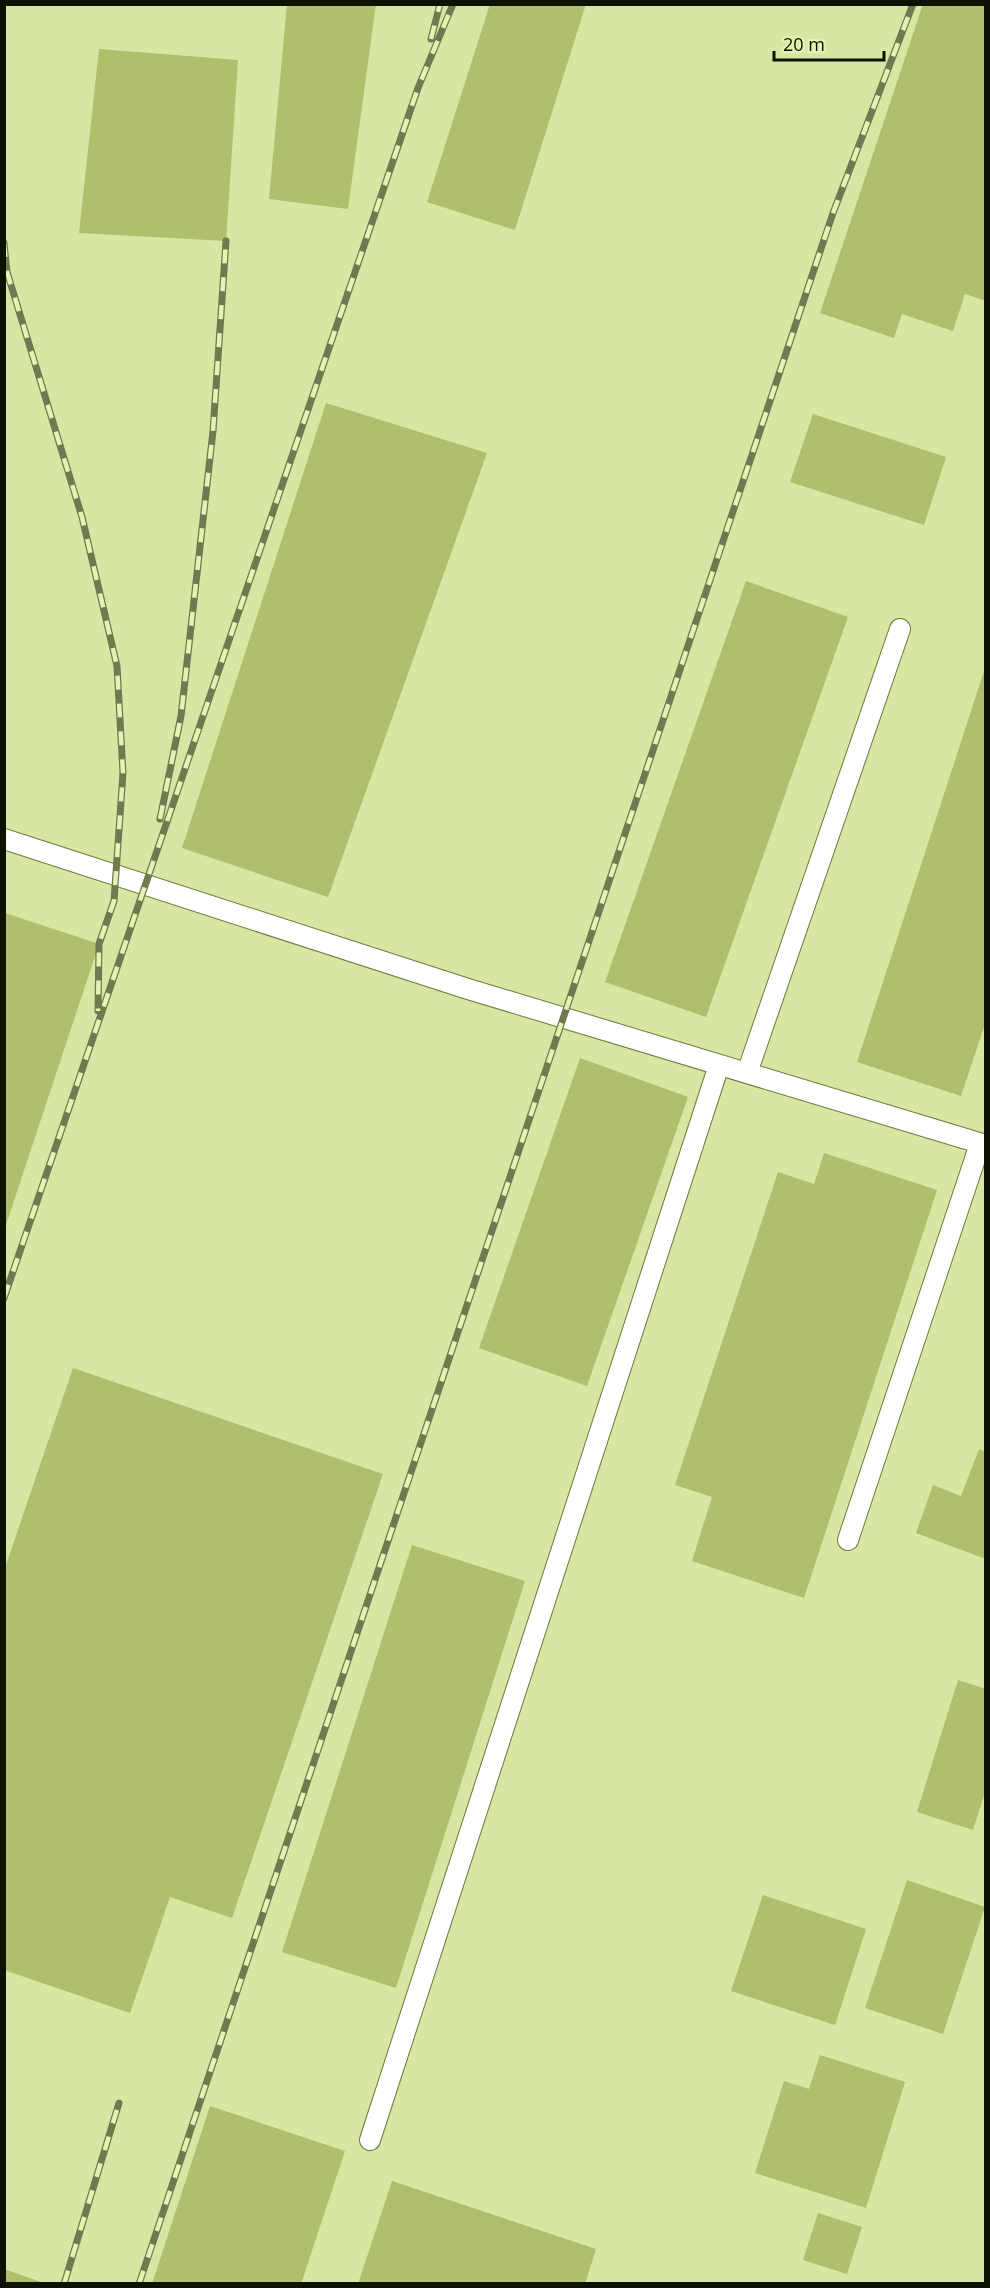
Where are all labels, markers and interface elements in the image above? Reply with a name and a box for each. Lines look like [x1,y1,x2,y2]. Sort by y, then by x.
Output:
scale bar [774,24,884,62]
text: 20 m [783,32,825,56]

